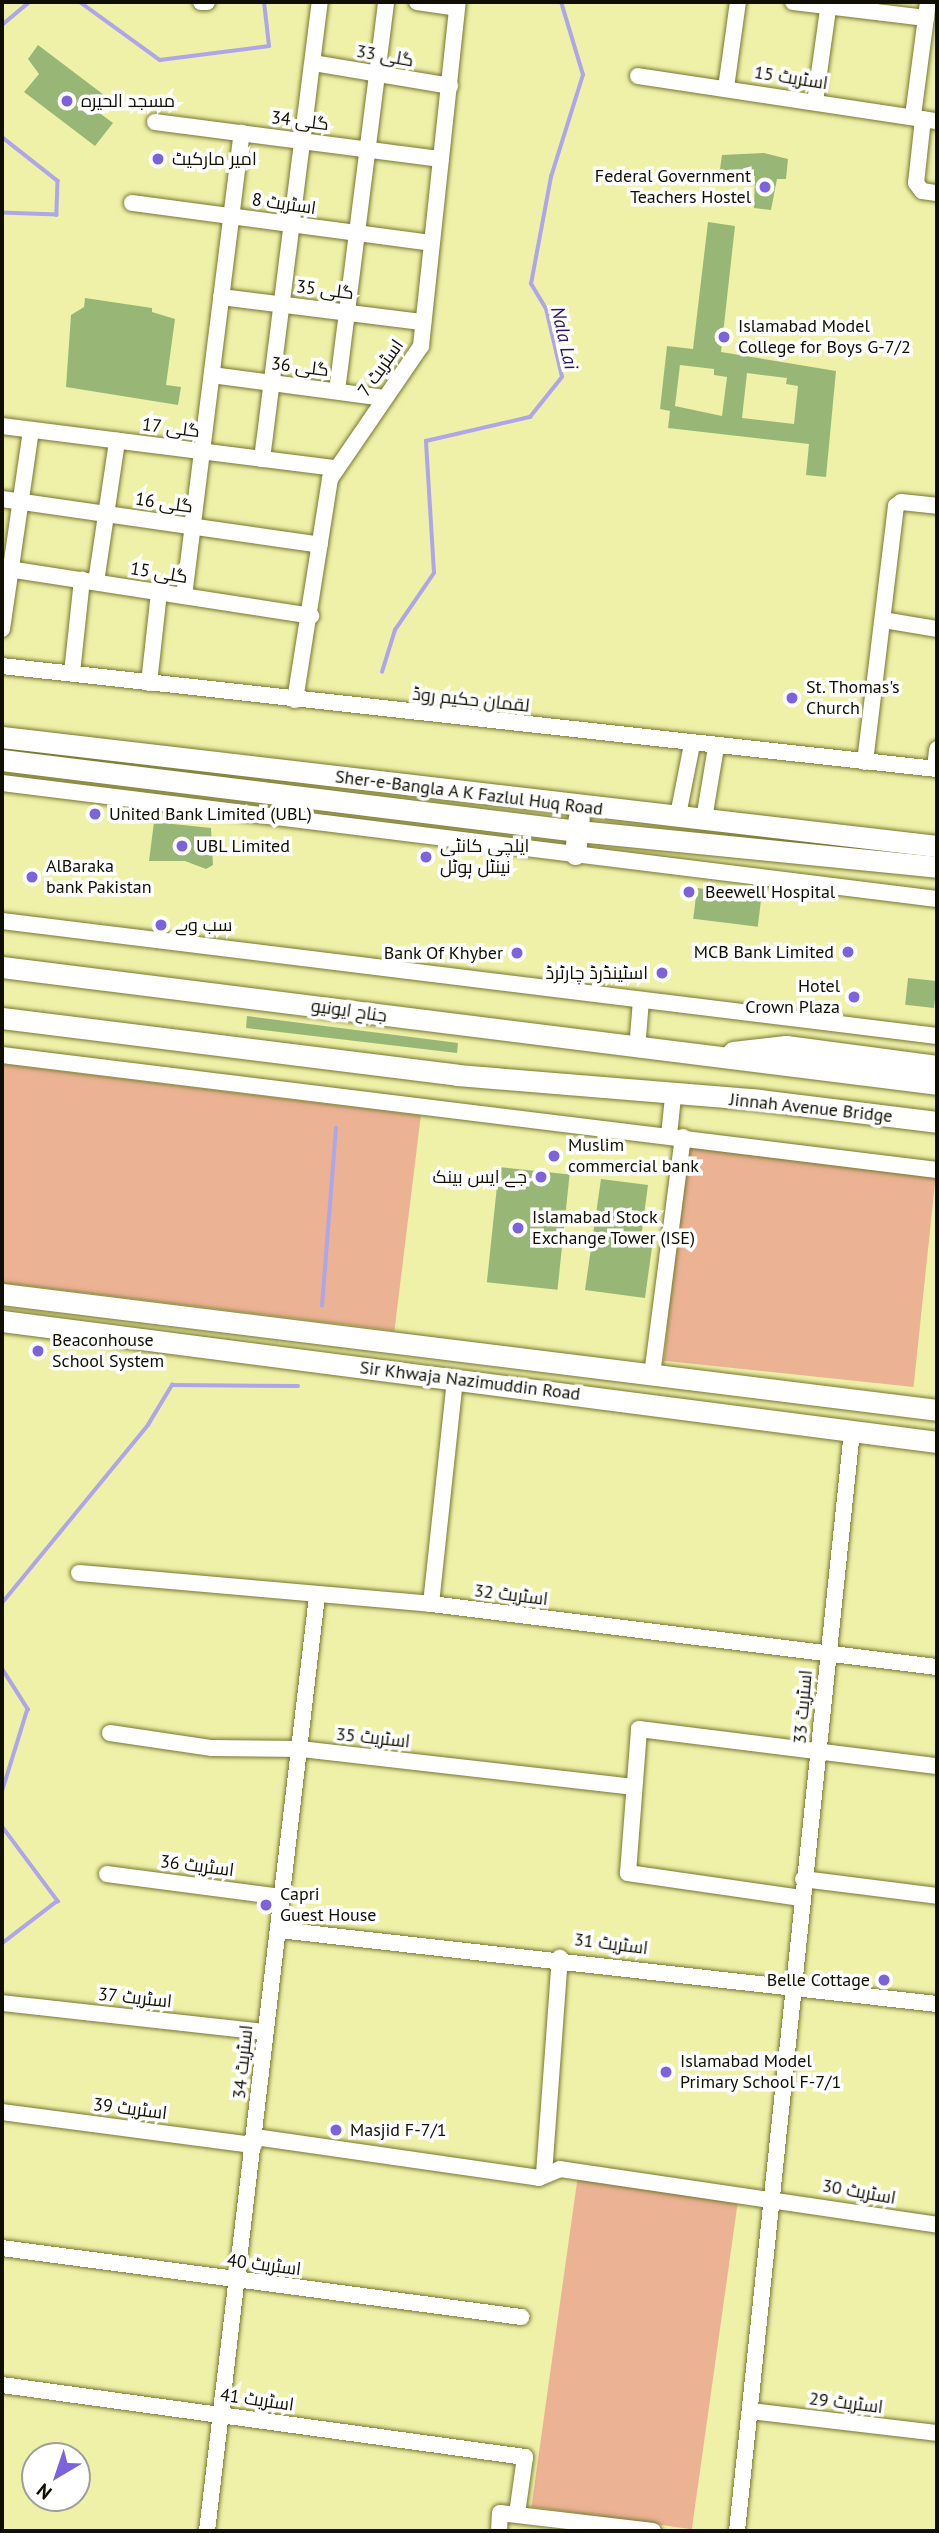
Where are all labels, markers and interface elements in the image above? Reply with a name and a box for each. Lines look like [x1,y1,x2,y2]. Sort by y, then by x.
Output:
street label: گلی 33 [355,40,415,72]
street label: اسٹریٹ 15 [753,62,829,94]
place label: مسجد الحیرہ [81,90,175,112]
marker: مسجد الحیرہ [59,93,75,109]
street label: گلی 34 [270,107,330,135]
place label: امیر مارکیٹ [172,148,257,170]
marker: امیر مارکیٹ [150,151,166,167]
place label: Federal Government Teachers Hostel [595,166,751,208]
marker: Federal Government Teachers Hostel [757,179,773,195]
street label: اسٹریٹ 8 [251,189,317,219]
street label: گلی 35 [295,276,355,304]
water label: Nala Lai [546,304,582,372]
place label: Islamabad Model College for Boys G-7/2 [738,316,911,358]
marker: Islamabad Model College for Boys G-7/2 [716,329,732,345]
street label: اسٹریٹ 7 [354,335,408,401]
street label: گلی 36 [270,353,330,381]
street label: گلی 17 [141,414,201,442]
street label: گلی 16 [134,488,194,518]
street label: گلی 15 [129,558,189,588]
place label: St. Thomas's Church [806,677,902,720]
street label: لقمان حکیم روڈ [411,683,531,717]
marker: St. Thomas's Church [784,690,800,706]
street label: Sher-e-Bangla A K Fazlul Huq Road [333,766,605,820]
place label: United Bank Limited (UBL) [109,803,312,825]
marker: United Bank Limited (UBL) [87,806,103,822]
place label: UBL Limited [196,835,291,857]
place label: ایلچی کانٹی نینٹل ہوٹل [440,836,529,878]
marker: UBL Limited [174,838,190,854]
marker: ایلچی کانٹی نینٹل ہوٹل [418,849,434,865]
place label: AlBaraka bank Pakistan [46,856,152,898]
marker: AlBaraka bank Pakistan [24,869,40,885]
place label: Beewell Hospital [705,881,835,903]
marker: Beewell Hospital [679,882,699,902]
place label: سب وے [175,914,232,936]
marker: سب وے [153,917,169,933]
place label: MCB Bank Limited [693,941,834,963]
place label: Bank Of Khyber [383,942,503,964]
marker: MCB Bank Limited [840,944,856,960]
marker: Bank Of Khyber [509,945,525,961]
place label: اسٹینڈرڈ چارٹرڈ [546,962,648,984]
marker: اسٹینڈرڈ چارٹرڈ [654,965,670,981]
place label: Hotel Crown Plaza [745,976,840,1018]
marker: Hotel Crown Plaza [846,989,862,1005]
street label: جناح ایونیو [310,995,388,1027]
street label: Jinnah Avenue Bridge [728,1089,894,1127]
place label: Muslim commercial bank [568,1135,699,1178]
marker: Muslim commercial bank [546,1148,562,1164]
place label: جے ایس بینک [433,1166,527,1188]
marker: جے ایس بینک [533,1169,549,1185]
place label: Islamabad Stock Exchange Tower (ISE) [532,1207,696,1250]
marker: Islamabad Stock Exchange Tower (ISE) [510,1220,526,1236]
place label: Beaconhouse School System [52,1330,164,1372]
marker: Beaconhouse School System [30,1343,46,1359]
street label: Sir Khwaja Nazimuddin Road [359,1357,581,1405]
street label: اسٹریٹ 32 [473,1580,549,1610]
street label: اسٹریٹ 33 [789,1669,817,1745]
street label: اسٹریٹ 35 [335,1723,411,1753]
street label: اسٹریٹ 36 [159,1851,235,1881]
place label: Capri Guest House [280,1884,377,1926]
marker: Capri Guest House [258,1897,274,1913]
street label: اسٹریٹ 31 [573,1929,649,1959]
place label: Belle Cottage [767,1969,870,1991]
marker: Belle Cottage [876,1972,892,1988]
street label: اسٹریٹ 37 [97,1983,173,2013]
street label: اسٹریٹ 34 [228,2024,258,2100]
place label: Islamabad Model Primary School F-7/1 [680,2051,842,2094]
marker: Islamabad Model Primary School F-7/1 [658,2064,674,2080]
street label: اسٹریٹ 39 [92,2094,168,2124]
place label: Masjid F-7/1 [350,2119,447,2141]
marker: Masjid F-7/1 [328,2122,344,2138]
street label: اسٹریٹ 30 [821,2175,897,2209]
street label: اسٹریٹ 40 [226,2250,302,2280]
street label: اسٹریٹ 41 [219,2384,295,2416]
street label: اسٹریٹ 29 [808,2388,884,2418]
north arrow [21,2442,91,2512]
text: N [32,2479,56,2505]

